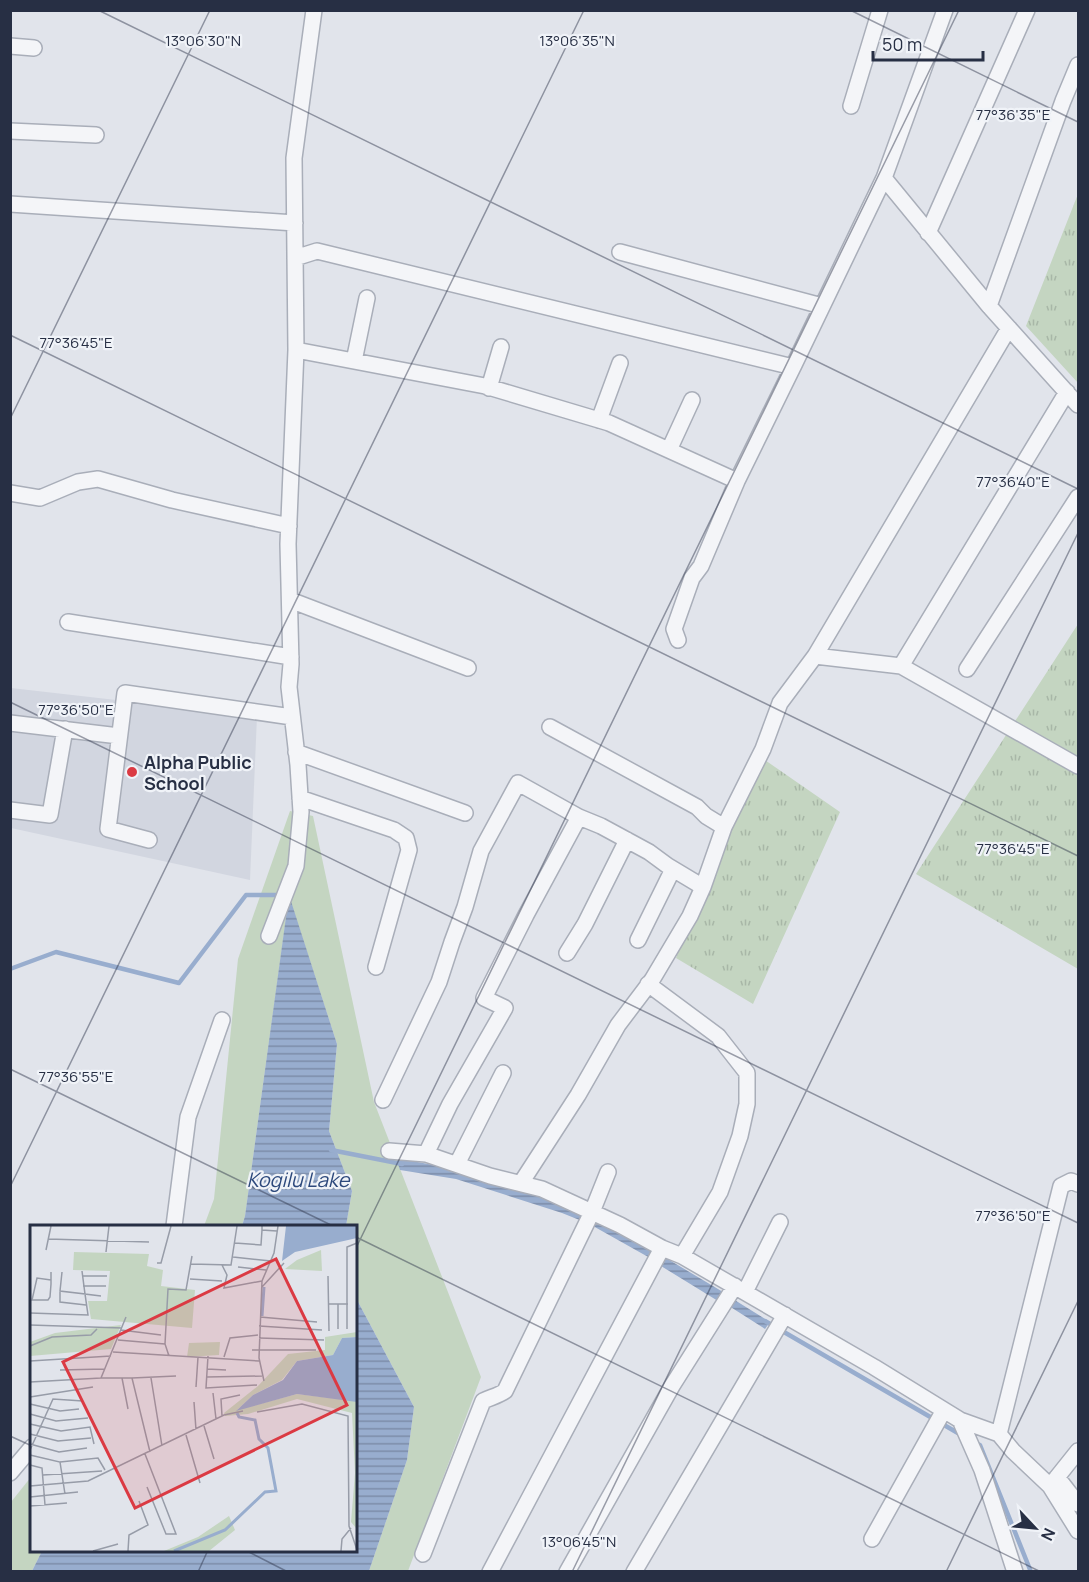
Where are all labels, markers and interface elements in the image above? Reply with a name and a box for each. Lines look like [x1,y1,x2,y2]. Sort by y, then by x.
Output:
scale bar [873,24,982,62]
text: 13°06'30"N [165,30,241,51]
text: 13°06'35"N [539,30,615,51]
text: 50 m [882,32,922,56]
text: 77°36'35"E [976,104,1050,125]
text: 77°36'45"E [39,332,113,353]
text: 77°36'40"E [976,471,1050,492]
text: 77°36'50"E [38,699,114,720]
place label: Alpha Public School [144,750,252,795]
marker: Alpha Public School [125,765,139,779]
text: 77°36'45"E [976,838,1050,859]
text: 77°36'55"E [39,1066,113,1087]
water label: Kogilu Lake [247,1166,351,1193]
text: 77°36'50"E [975,1205,1051,1226]
inset map [30,1225,357,1552]
north arrow [1005,1498,1065,1558]
text: N [1036,1525,1061,1545]
text: 13°06'45"N [542,1531,616,1552]

